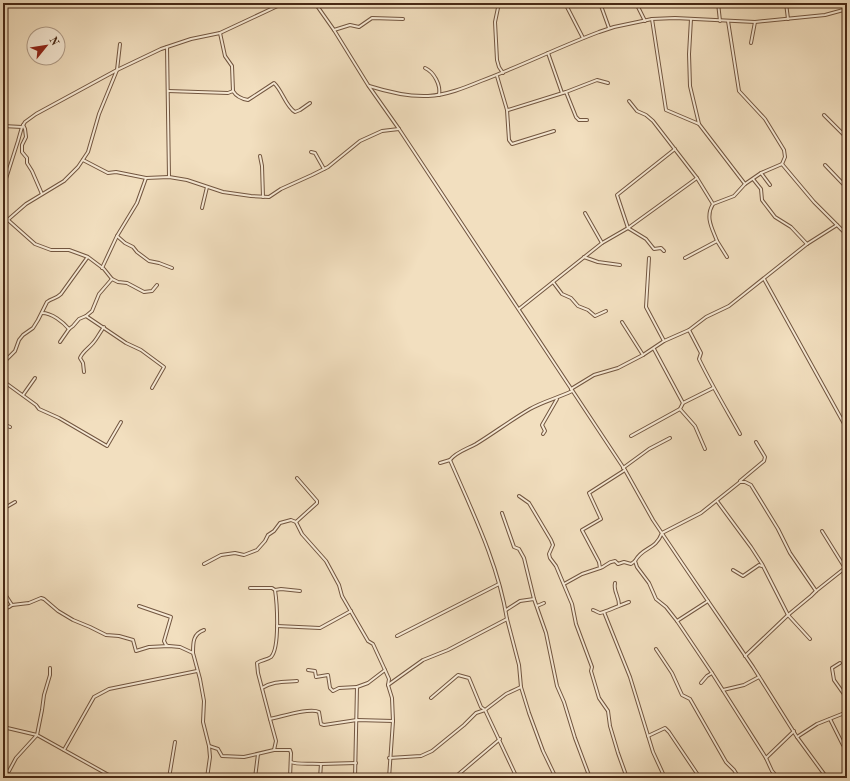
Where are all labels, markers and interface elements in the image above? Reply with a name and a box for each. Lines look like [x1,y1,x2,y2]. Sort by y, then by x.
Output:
north arrow [26,26,66,66]
text: N [46,35,61,49]

